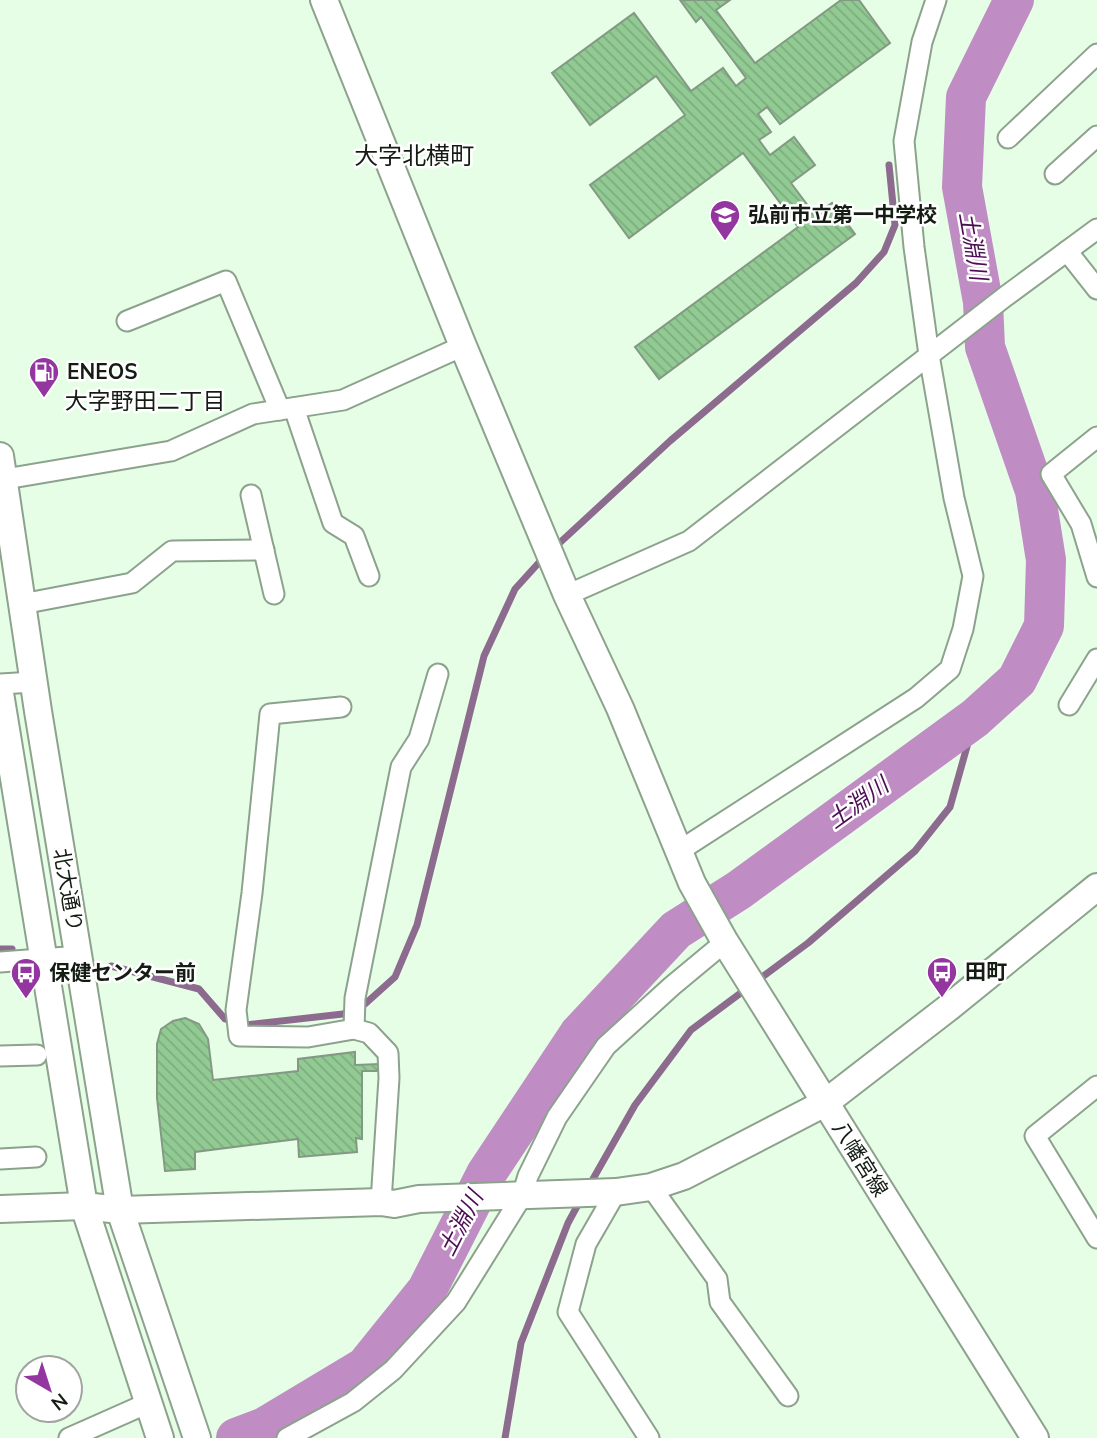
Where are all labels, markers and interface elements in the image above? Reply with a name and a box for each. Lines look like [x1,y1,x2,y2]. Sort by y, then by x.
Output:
district label: 大字北横町 [354,140,474,172]
school or university icon: 弘前市立第一中学校 [708,198,742,242]
place label: 弘前市立第一中学校 [748,201,937,229]
water label: 土淵川 [952,209,995,286]
fuel station icon: ENEOS [27,355,61,399]
place label: ENEOS [67,358,138,386]
district label: 大字野田二丁目 [65,386,226,417]
water label: 土淵川 [821,768,897,836]
street label: 北大通り [47,846,89,934]
bus stop icon: 田町 [925,955,959,999]
bus stop icon: 保健センター前 [9,956,43,1000]
place label: 田町 [965,958,1007,986]
place label: 保健センター前 [49,959,196,987]
street label: 八幡宮線 [826,1116,894,1202]
water label: 土淵川 [432,1183,492,1261]
north arrow [14,1354,84,1424]
text: N [45,1387,73,1416]

